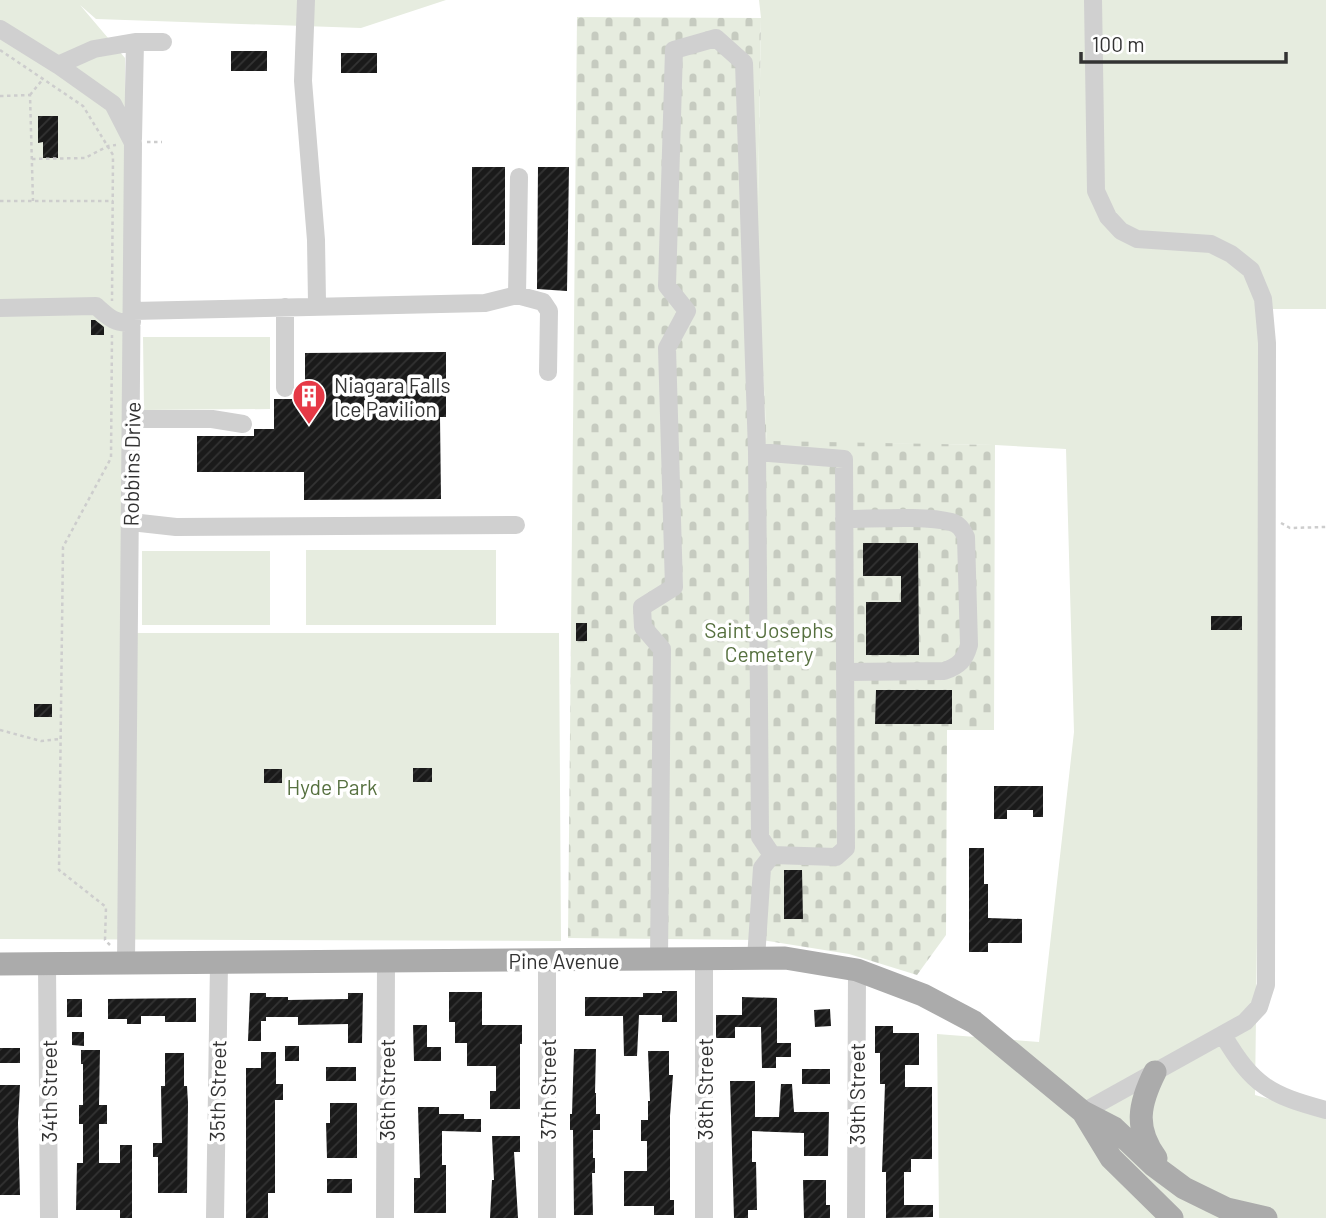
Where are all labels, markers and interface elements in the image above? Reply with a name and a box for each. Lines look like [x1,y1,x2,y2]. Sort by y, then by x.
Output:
scale bar [1081,21,1286,65]
text: 100 m [1092,31,1145,56]
place label: Niagara Falls Ice Pavilion [334,372,451,421]
building icon: Niagara Falls Ice Pavilion [290,377,328,426]
street label: Robbins Drive [117,401,145,527]
park label: Saint Josephs Cemetery [704,617,834,666]
park label: Hyde Park [286,774,378,799]
street label: Pine Avenue [508,948,620,973]
street label: 37th Street [535,1038,560,1140]
street label: 38th Street [692,1038,717,1140]
street label: 36th Street [374,1039,399,1141]
street label: 34th Street [36,1040,61,1142]
street label: 35th Street [204,1040,230,1142]
street label: 39th Street [844,1043,869,1145]

